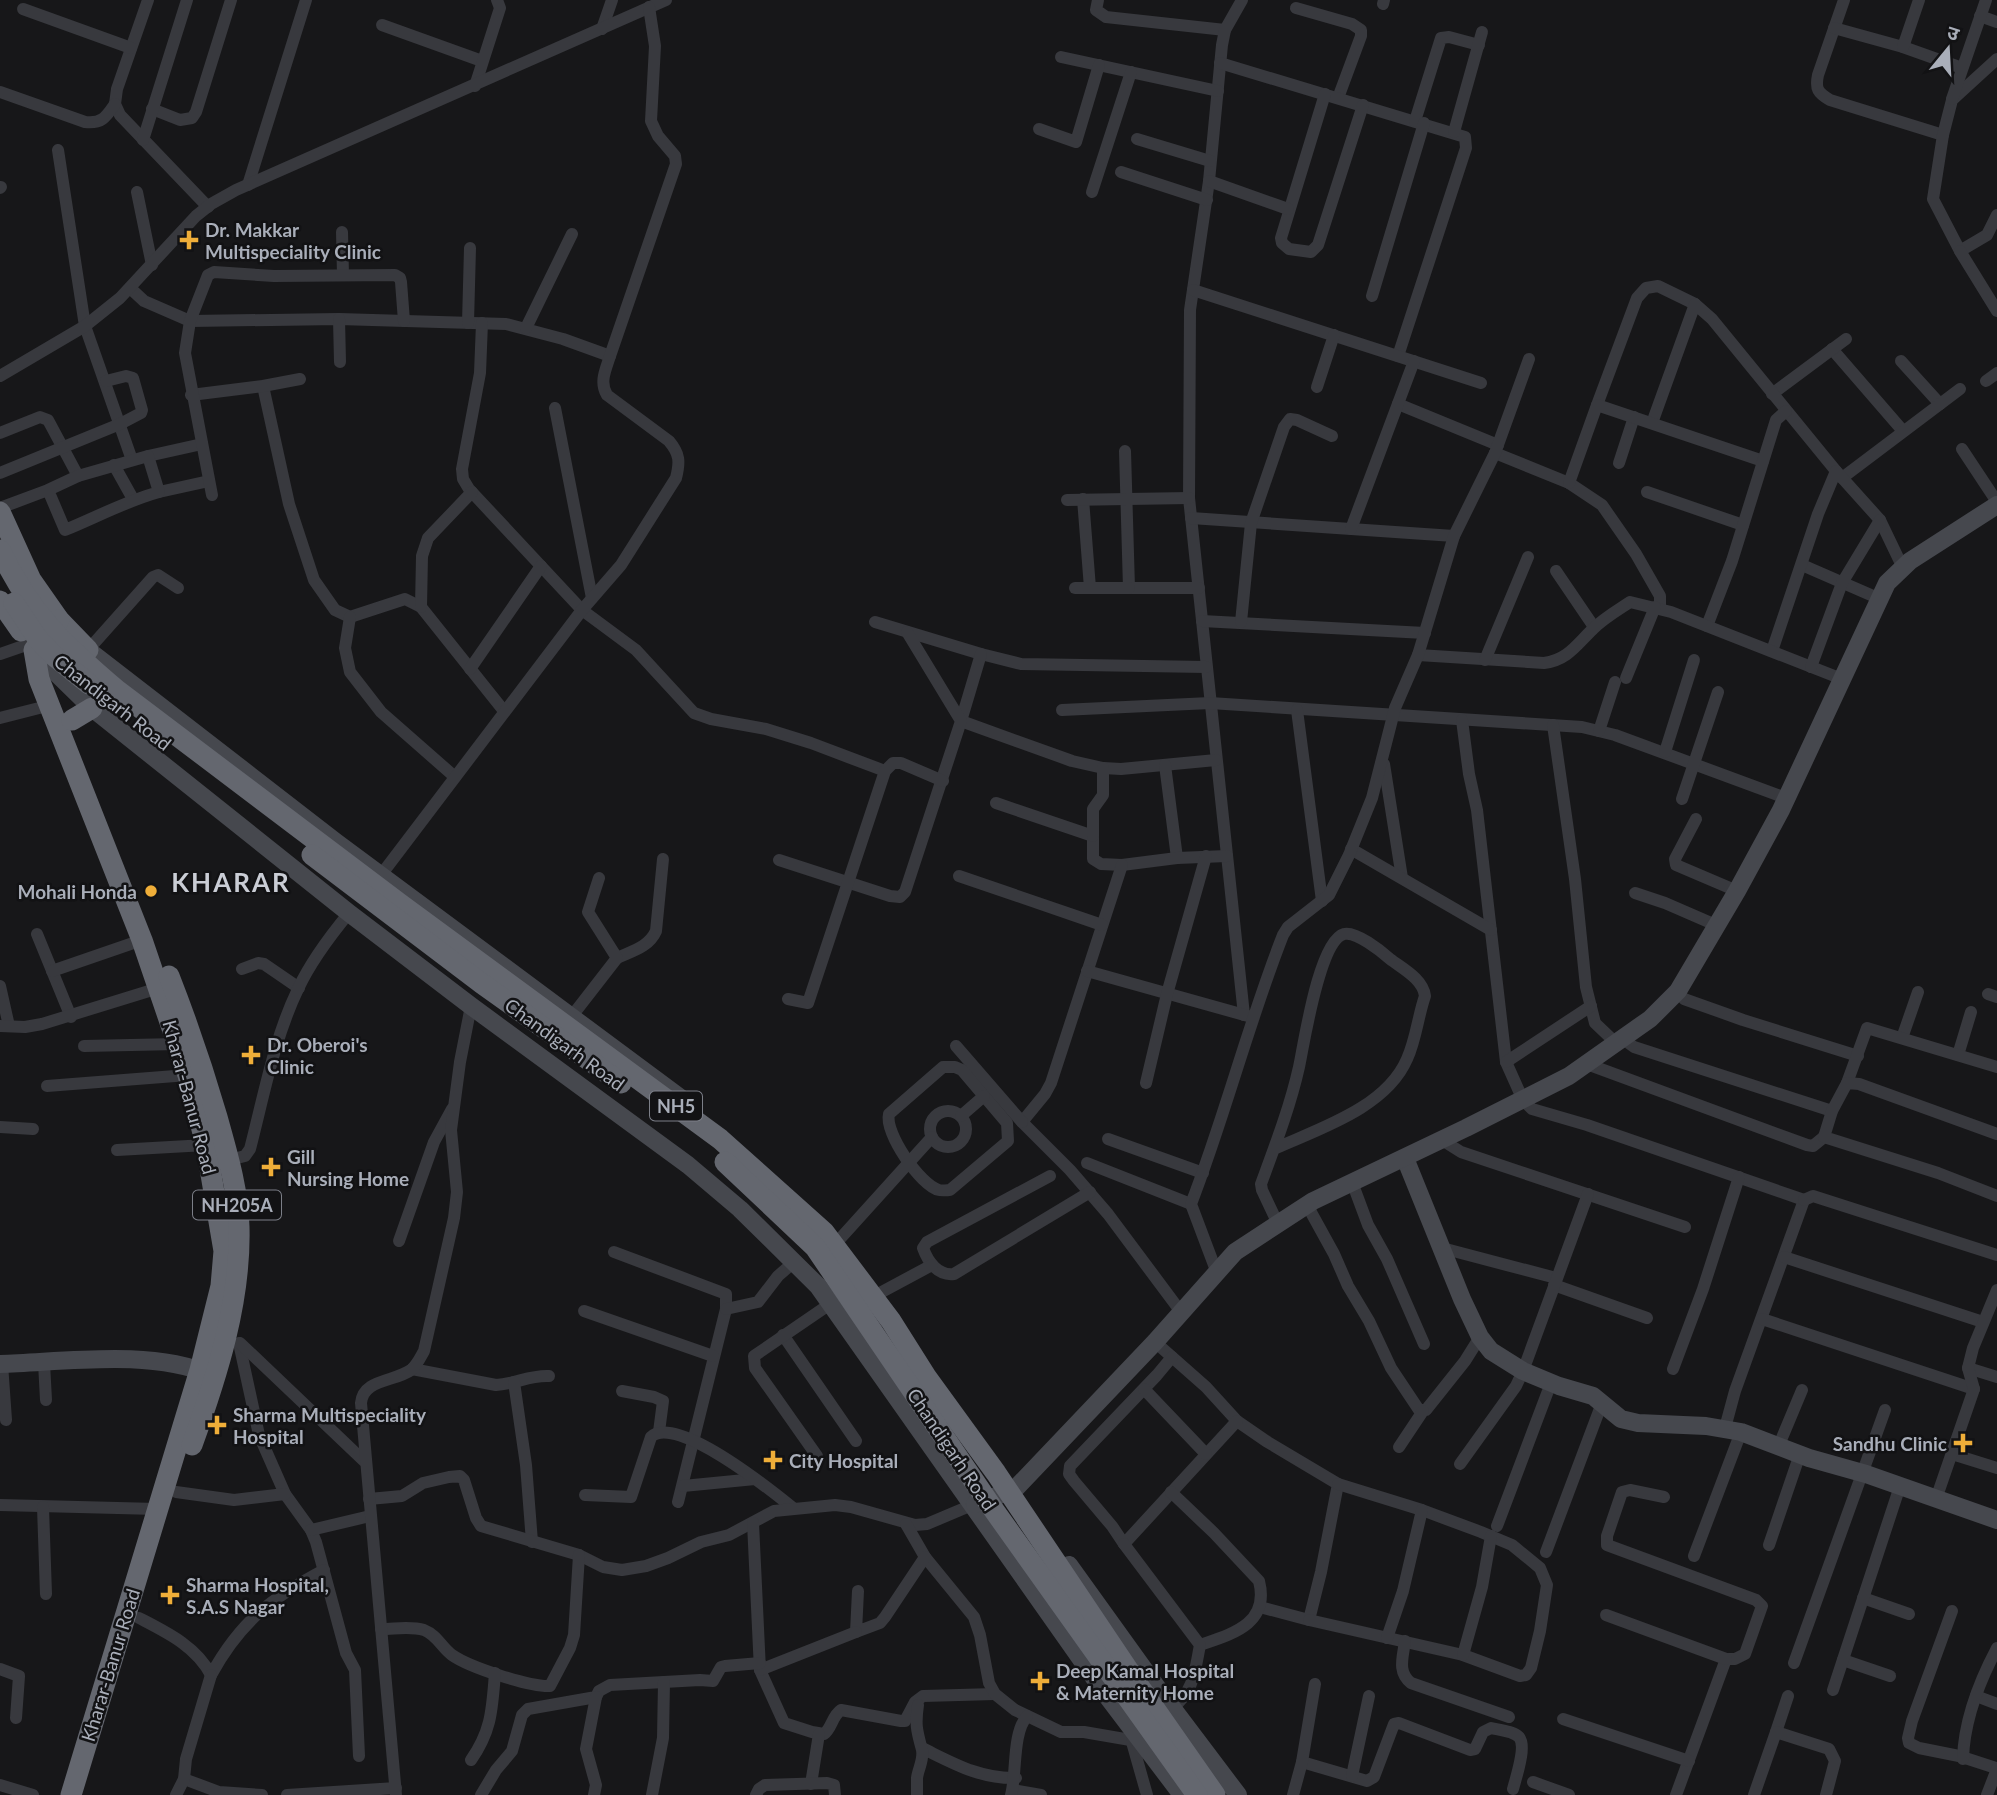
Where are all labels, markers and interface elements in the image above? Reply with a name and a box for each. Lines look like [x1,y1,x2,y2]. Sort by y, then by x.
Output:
north arrow [1913,14,1983,84]
text: उ [1945,20,1963,45]
place label: Dr. Makkar Multispeciality Clinic [205,218,381,263]
marker: Dr. Makkar Multispeciality Clinic [179,230,199,250]
street label: Chandigarh Road [50,649,176,755]
district label: KHARAR [171,866,291,898]
place label: Mohali Honda [17,880,137,903]
marker: Mohali Honda [143,883,159,899]
street label: Chandigarh Road [501,993,629,1095]
street label: Kharar-Banur Road [158,1017,222,1177]
place label: Dr. Oberoi's Clinic [267,1033,368,1078]
marker: Dr. Oberoi's Clinic [241,1045,261,1065]
road number: NH5 [650,1092,702,1120]
place label: Gill Nursing Home [287,1145,409,1190]
marker: Gill Nursing Home [261,1157,281,1177]
road number: NH205A [193,1190,281,1220]
street label: Chandigarh Road [903,1384,1001,1514]
place label: Sharma Multispeciality Hospital [233,1403,427,1448]
marker: Sharma Multispeciality Hospital [207,1415,227,1435]
place label: Sandhu Clinic [1833,1432,1947,1455]
marker: Sandhu Clinic [1953,1433,1973,1453]
place label: City Hospital [789,1449,898,1472]
marker: City Hospital [763,1450,783,1470]
place label: Sharma Hospital, S.A.S Nagar [186,1573,329,1618]
marker: Sharma Hospital, S.A.S Nagar [160,1585,180,1605]
street label: Kharar-Banur Road [76,1586,144,1744]
place label: Deep Kamal Hospital & Maternity Home [1056,1659,1234,1704]
marker: Deep Kamal Hospital & Maternity Home [1030,1671,1050,1691]

